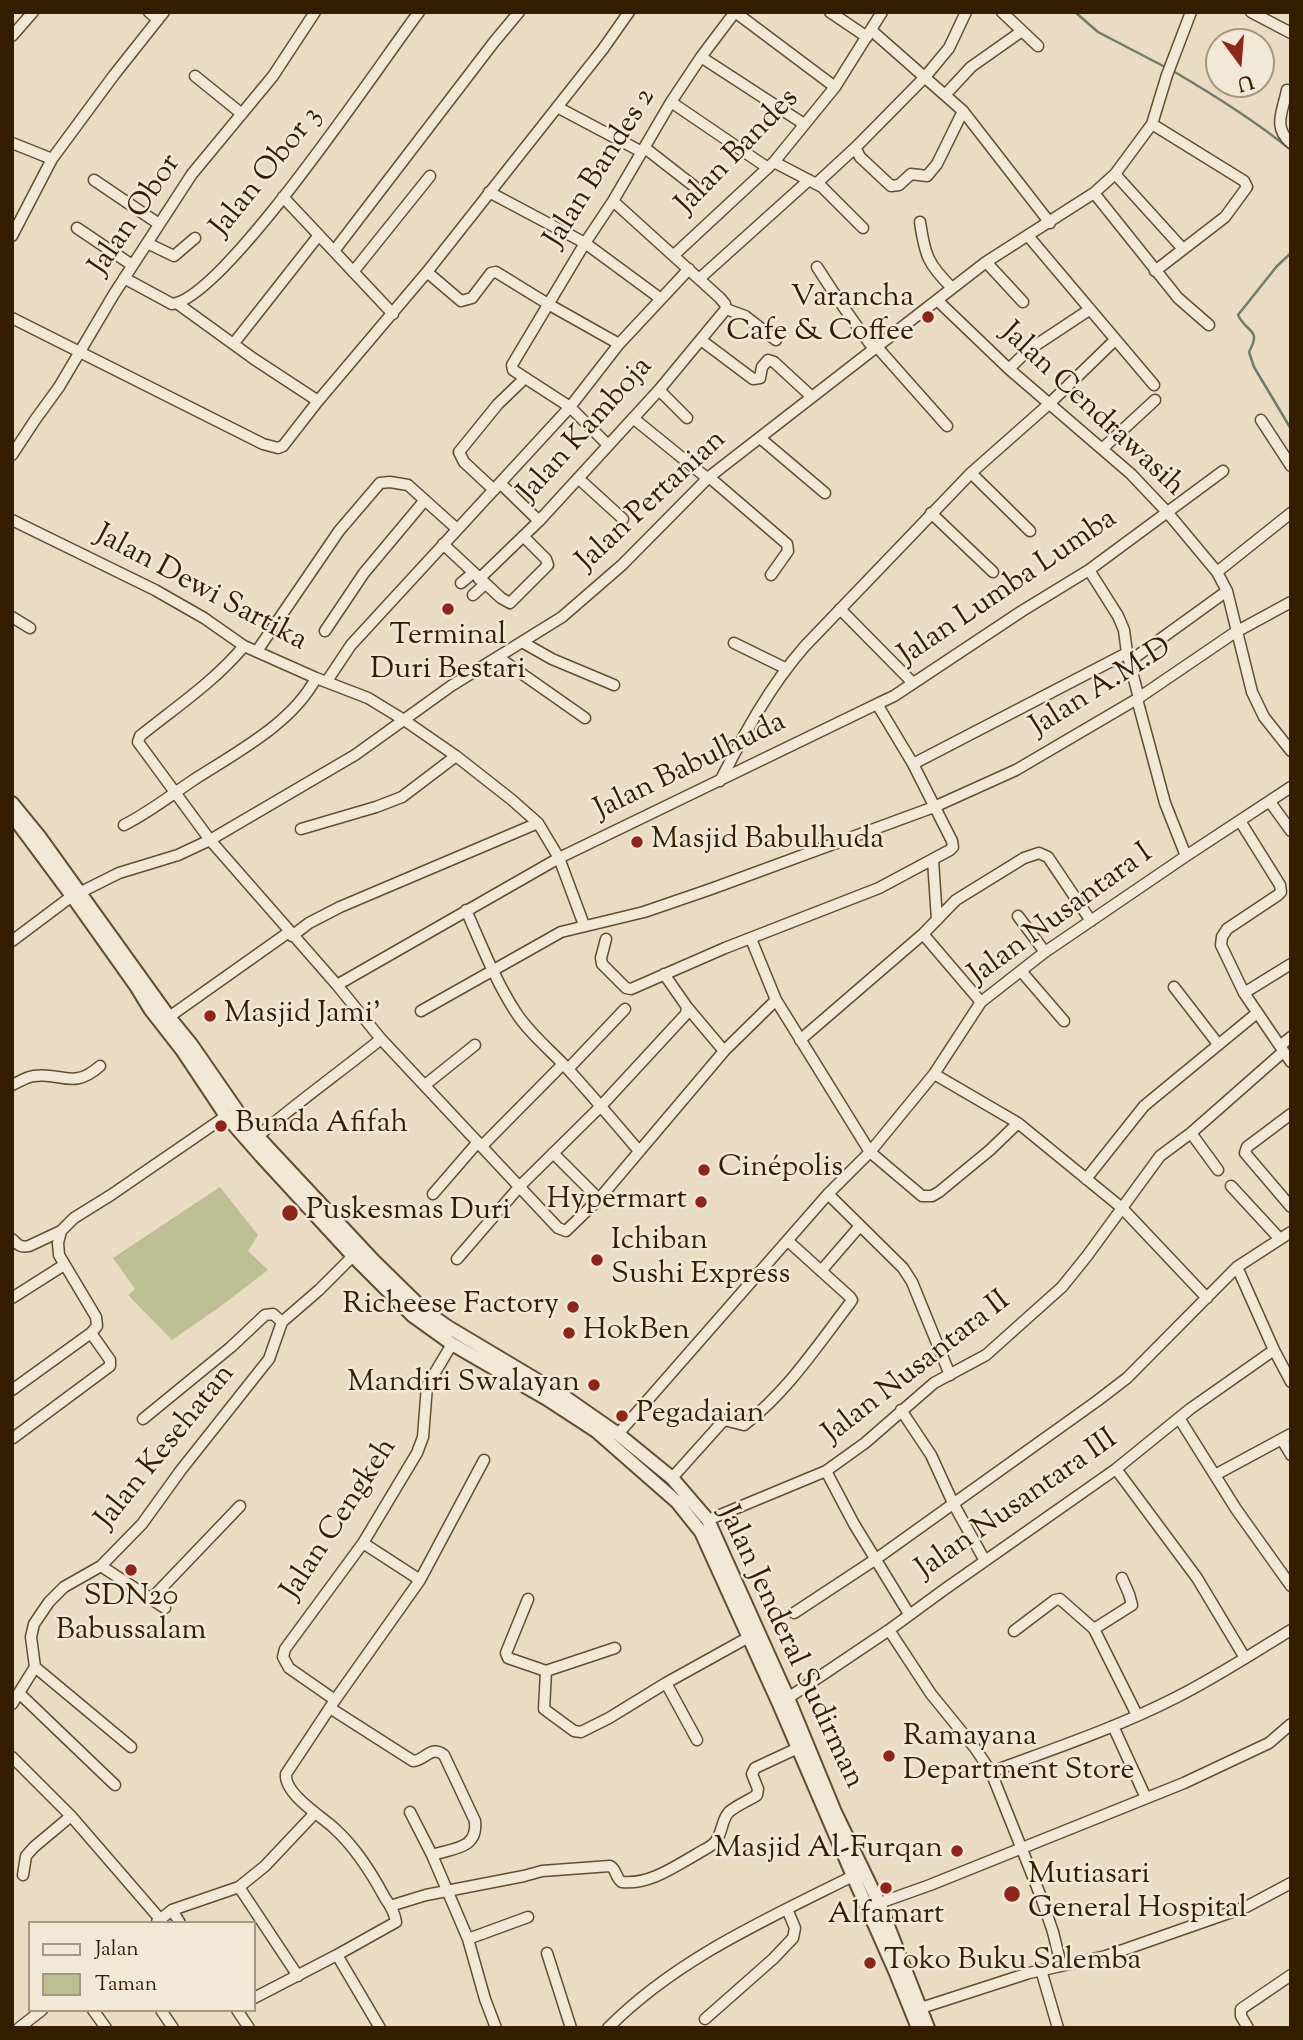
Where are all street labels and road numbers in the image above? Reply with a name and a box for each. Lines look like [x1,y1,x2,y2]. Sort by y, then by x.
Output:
street label: Jalan Bandes 2 [539,82,665,256]
street label: Jalan Bandes [670,82,808,224]
street label: Jalan Obor 3 [205,101,331,245]
street label: Jalan Obor [83,149,191,283]
street label: Jalan Cendrawasih [991,316,1191,506]
street label: Jalan Kamboja [512,351,662,511]
street label: Jalan Pertanian [571,423,735,581]
street label: Jalan Lumba Lumba [893,503,1125,675]
street label: Jalan Dewi Sartika [88,519,312,661]
street label: Jalan A.M.D [1025,631,1179,747]
street label: Jalan Babulhuda [589,706,793,830]
street label: Jalan Nusantara I [963,837,1161,995]
street label: Jalan Nusantara II [817,1285,1019,1453]
street label: Jalan Kesehatan [90,1358,244,1538]
street label: Jalan Nusantara III [910,1423,1126,1589]
street label: Jalan Cengkeh [275,1432,407,1608]
street label: Jalan Jenderal Sudirman [708,1501,870,1795]

